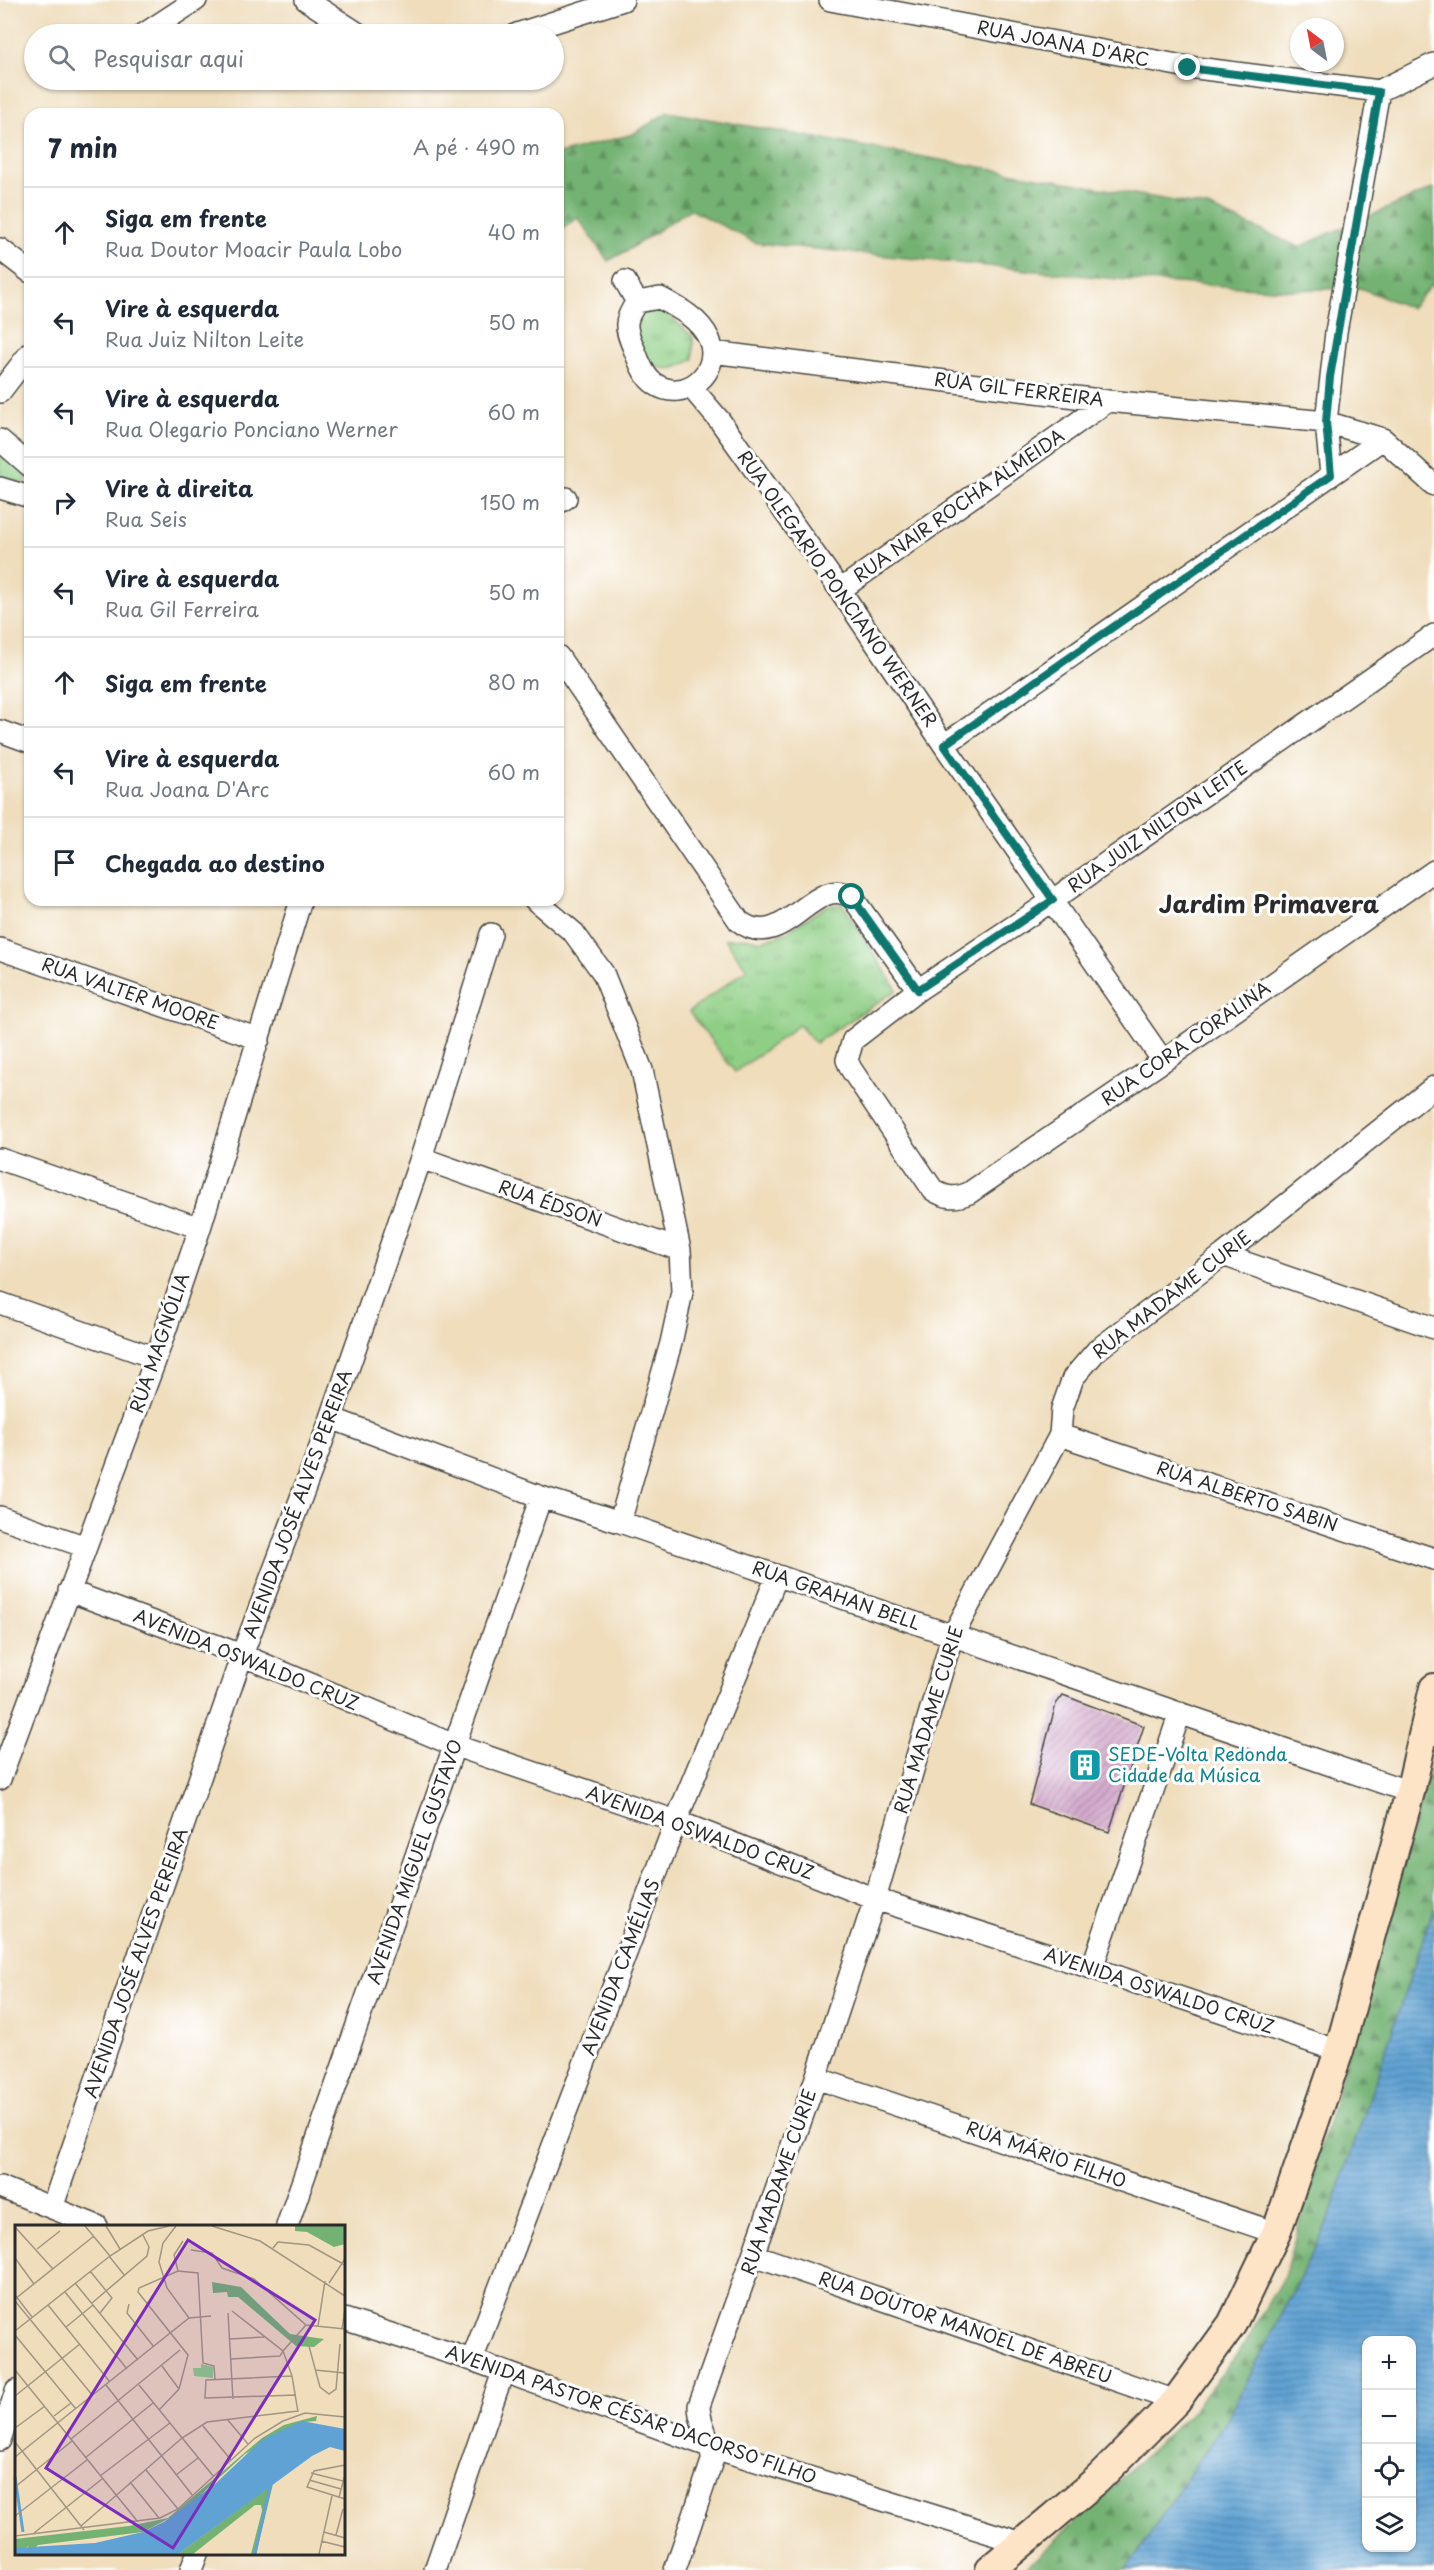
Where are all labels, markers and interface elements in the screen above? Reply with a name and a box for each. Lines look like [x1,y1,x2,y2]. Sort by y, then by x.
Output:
street label: RUA JOANA D'ARC [975,13,1152,72]
north arrow [1290,18,1344,72]
search box [24,24,564,90]
icon: search [45,41,78,74]
text: Pesquisar aqui [93,41,244,74]
route end [1174,54,1200,80]
text: 7 min [48,128,118,167]
text: A pé · 490 m [413,132,540,162]
text: Siga em frente [105,201,267,234]
icon: ahead [48,216,81,249]
text: 40 m [488,217,540,247]
text: Rua Doutor Moacir Paula Lobo [105,234,402,264]
text: Vire à esquerda [105,291,279,324]
icon: left [48,306,81,339]
text: 50 m [488,307,540,337]
text: Rua Juiz Nilton Leite [105,324,304,354]
street label: RUA GIL FERREIRA [933,365,1106,412]
text: Vire à esquerda [105,381,279,414]
icon: left [48,396,81,429]
text: 60 m [488,397,540,427]
text: Rua Olegario Ponciano Werner [105,414,398,444]
street label: RUA NAIR ROCHA ALMEIDA [847,421,1069,588]
street label: RUA OLEGARIO PONCIANO WERNER [732,444,945,732]
text: Vire à direita [105,471,253,504]
icon: right [48,486,81,519]
text: 150 m [480,487,540,517]
text: Rua Seis [105,504,187,534]
text: Vire à esquerda [105,561,279,594]
icon: left [48,576,81,609]
text: 50 m [488,577,540,607]
text: Rua Gil Ferreira [105,594,259,624]
icon: ahead [48,666,81,699]
text: Siga em frente [105,666,267,699]
text: 80 m [488,667,540,697]
text: Vire à esquerda [105,741,279,774]
street label: RUA JUIZ NILTON LEITE [1061,753,1253,898]
icon: left [48,756,81,789]
text: 60 m [488,757,540,787]
text: Rua Joana D'Arc [105,774,269,804]
icon: arrive [48,846,81,879]
text: Chegada ao destino [105,846,325,879]
route start [838,883,864,909]
district label: Jardim Primavera [1159,885,1380,921]
street label: RUA VALTER MOORE [38,950,223,1036]
street label: RUA CORA CORALINA [1095,974,1275,1112]
street label: RUA ÉDSON [495,1172,606,1233]
street label: RUA MADAME CURIE [1086,1223,1256,1364]
street label: RUA MAGNÓLIA [122,1269,195,1416]
street label: AVENIDA JOSÉ ALVES PEREIRA [235,1365,358,1642]
street label: RUA ALBERTO SABIN [1153,1454,1342,1538]
street label: RUA GRAHAN BELL [749,1553,924,1636]
street label: AVENIDA OSWALDO CRUZ [130,1601,363,1716]
street label: RUA MADAME CURIE [886,1622,969,1817]
street label: AVENIDA MIGUEL GUSTAVO [359,1735,468,1988]
place label: SEDE-Volta Redonda Cidade da Música [1108,1740,1287,1788]
building icon: SEDE-Volta Redonda Cidade da Música [1067,1747,1103,1783]
street label: AVENIDA OSWALDO CRUZ [583,1778,818,1885]
street label: AVENIDA JOSÉ ALVES PEREIRA [76,1824,194,2101]
street label: AVENIDA CAMÉLIAS [574,1874,666,2059]
street label: AVENIDA OSWALDO CRUZ [1041,1940,1278,2040]
street label: RUA MADAME CURIE [733,2085,822,2278]
street label: RUA MÁRIO FILHO [963,2113,1130,2194]
inset map [15,2225,345,2555]
street label: RUA DOUTOR MANOEL DE ABREU [815,2264,1116,2390]
map controls [1362,2336,1416,2552]
button: + [1362,2336,1416,2390]
street label: AVENIDA PASTOR CÉSAR DACORSO FILHO [442,2337,820,2490]
button: − [1362,2390,1416,2444]
button: locate [1362,2444,1416,2498]
button: layers [1362,2498,1416,2552]

